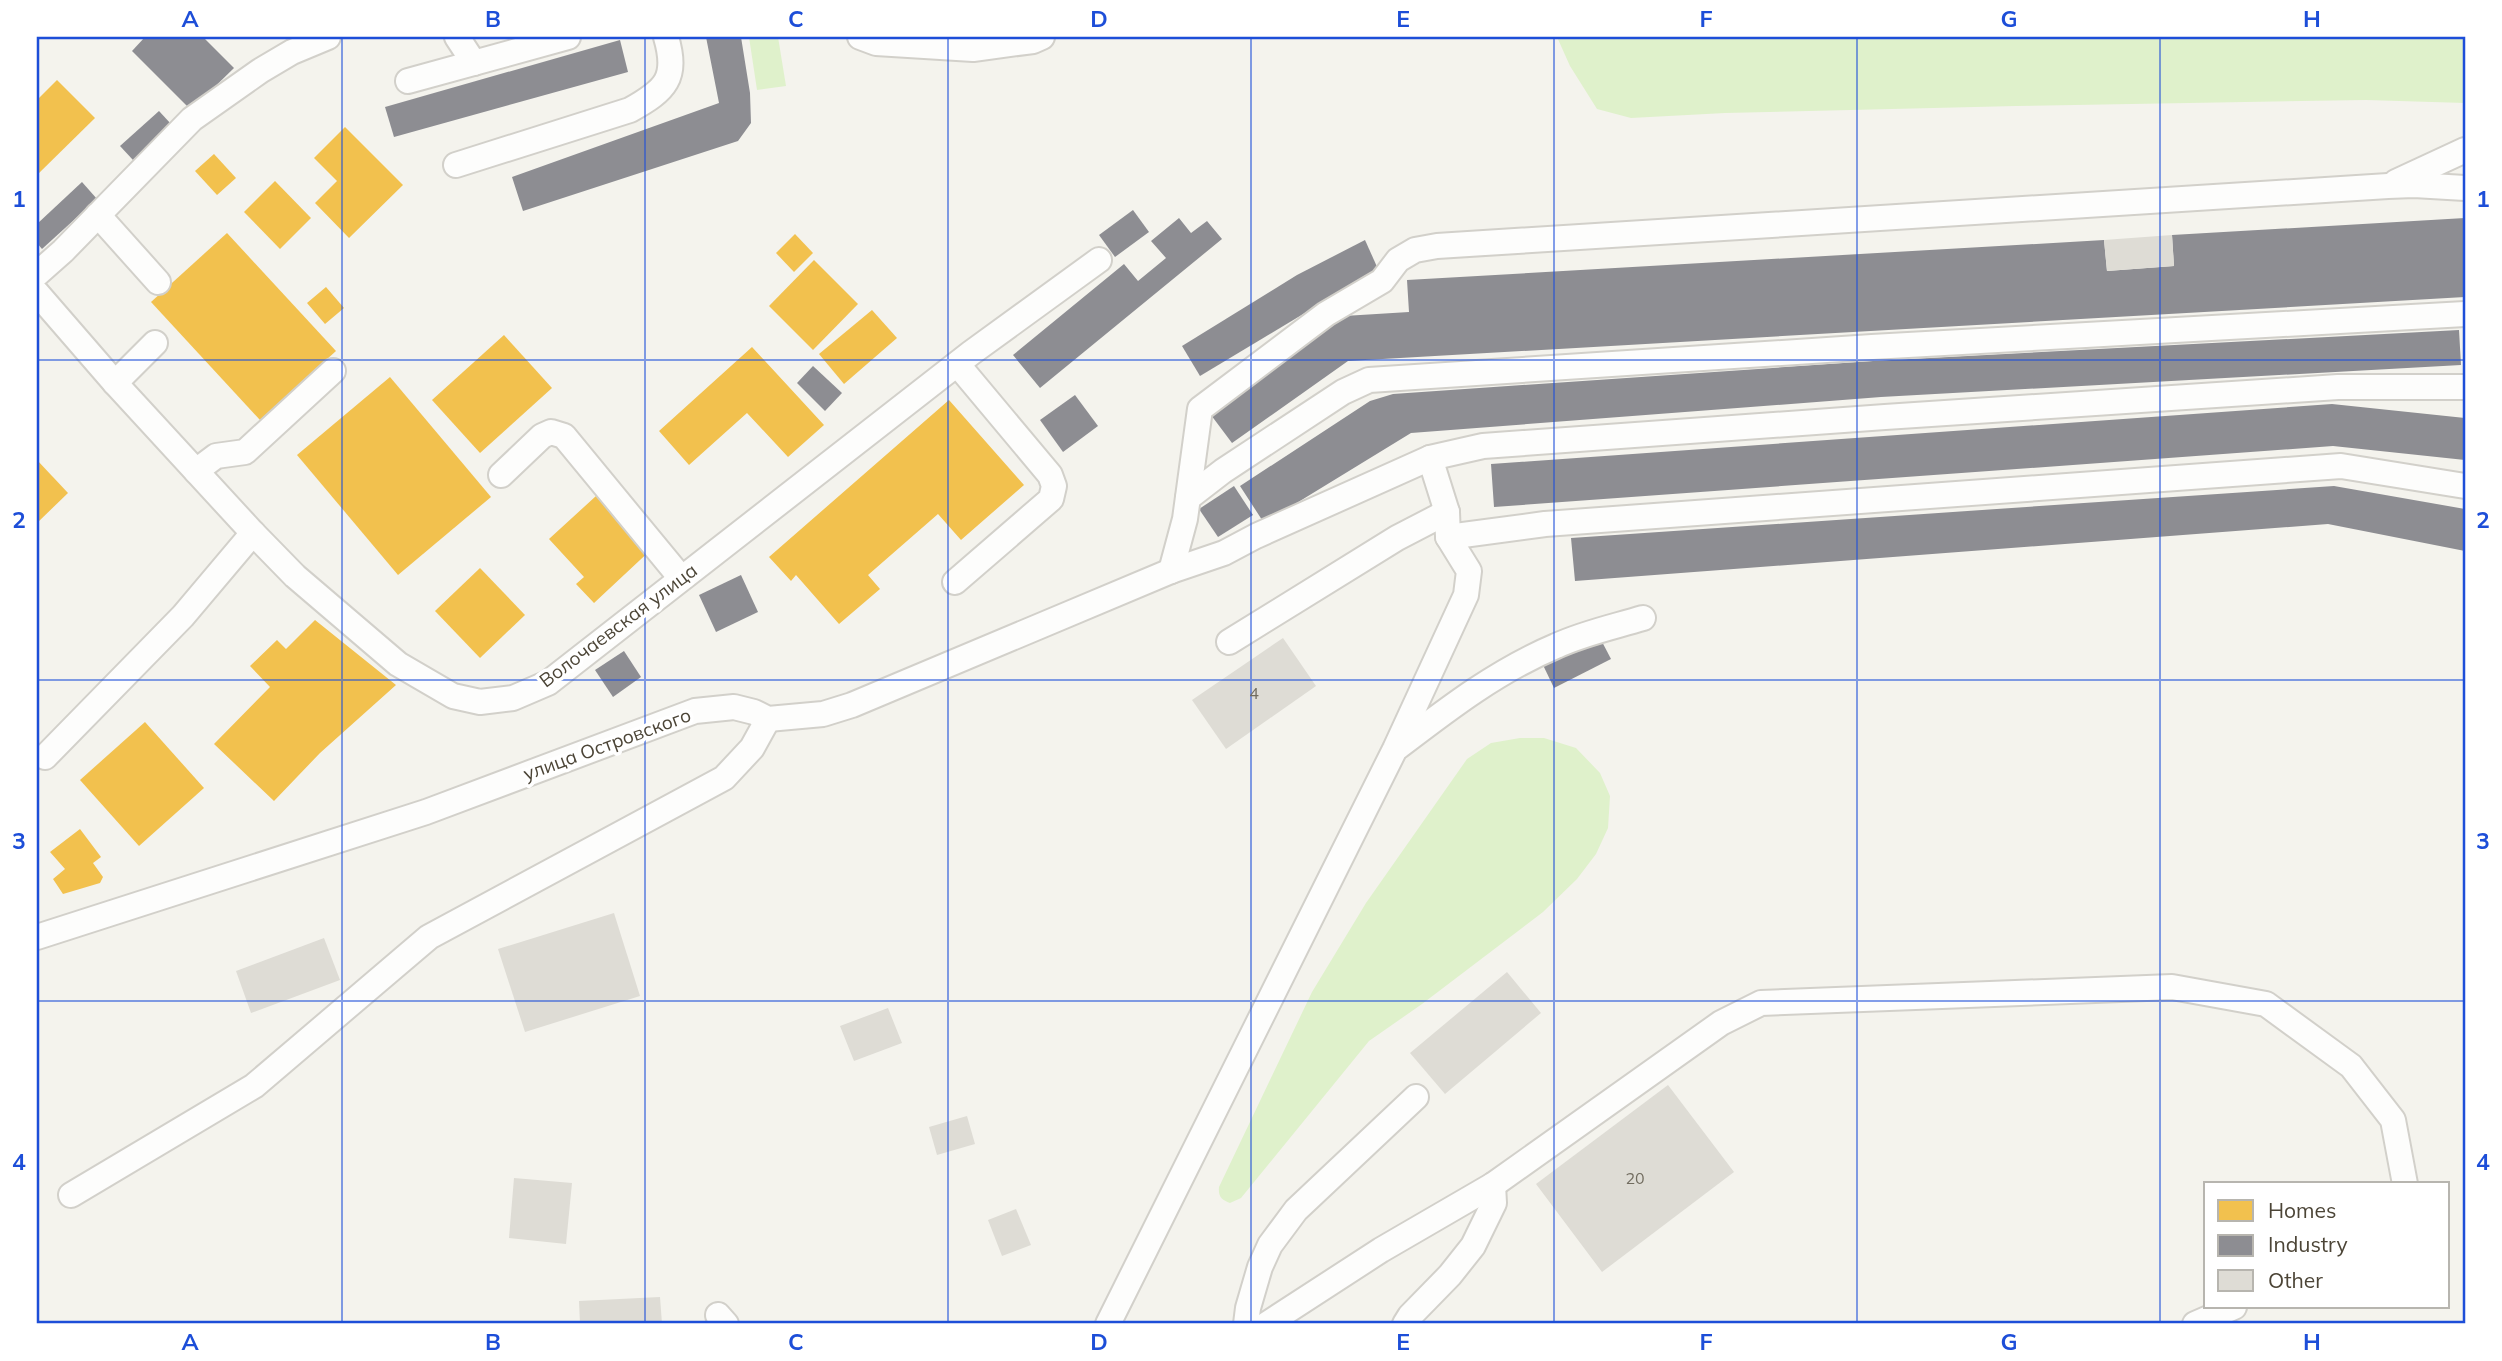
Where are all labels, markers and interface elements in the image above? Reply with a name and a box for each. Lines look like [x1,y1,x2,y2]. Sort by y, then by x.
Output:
text: A [181,4,199,33]
text: B [485,4,501,33]
text: C [788,4,804,33]
text: D [1090,4,1108,33]
text: E [1396,4,1410,33]
text: F [1699,4,1713,33]
text: G [2000,4,2018,33]
text: H [2303,4,2321,33]
text: 1 [12,184,26,213]
text: 1 [2476,184,2490,213]
text: 2 [12,505,26,534]
text: 2 [2476,505,2490,534]
street label: Волочаевская улица [534,558,702,692]
house number: 4 [1249,683,1259,703]
street label: улица Островского [520,702,694,786]
text: 3 [12,826,26,855]
text: 3 [2476,826,2490,855]
text: 4 [12,1147,26,1176]
text: 4 [2476,1147,2490,1176]
house number: 20 [1625,1168,1645,1188]
legend [2204,1182,2450,1308]
text: Homes [2268,1197,2336,1223]
text: Industry [2268,1231,2348,1257]
text: Other [2268,1267,2323,1293]
text: A [181,1327,199,1356]
text: B [485,1327,501,1356]
text: C [788,1327,804,1356]
text: D [1090,1327,1108,1356]
text: E [1396,1327,1410,1356]
text: F [1699,1327,1713,1356]
text: G [2000,1327,2018,1356]
text: H [2303,1327,2321,1356]

